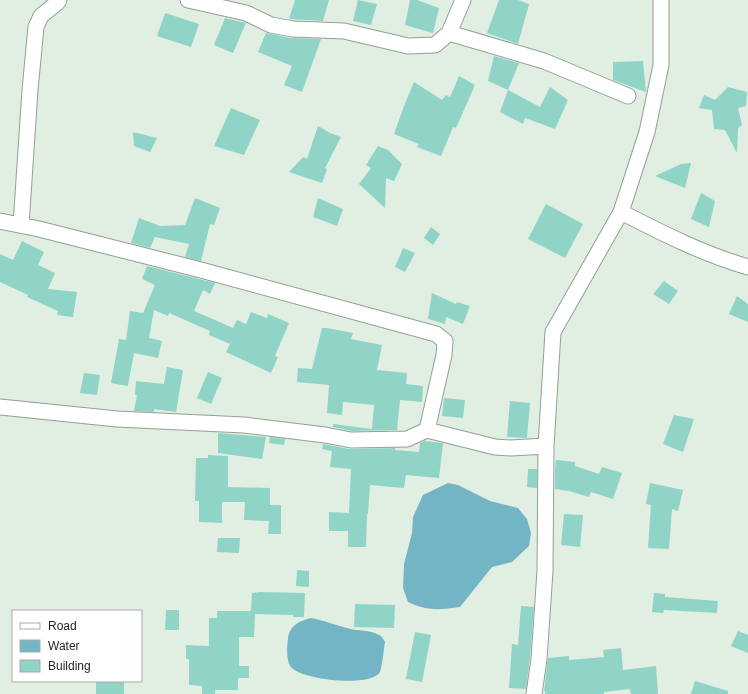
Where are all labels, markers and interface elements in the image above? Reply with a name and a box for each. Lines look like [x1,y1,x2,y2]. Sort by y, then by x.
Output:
legend [12,610,142,682]
text: Road [48,619,77,633]
text: Water [48,639,80,653]
text: Building [48,659,91,673]

